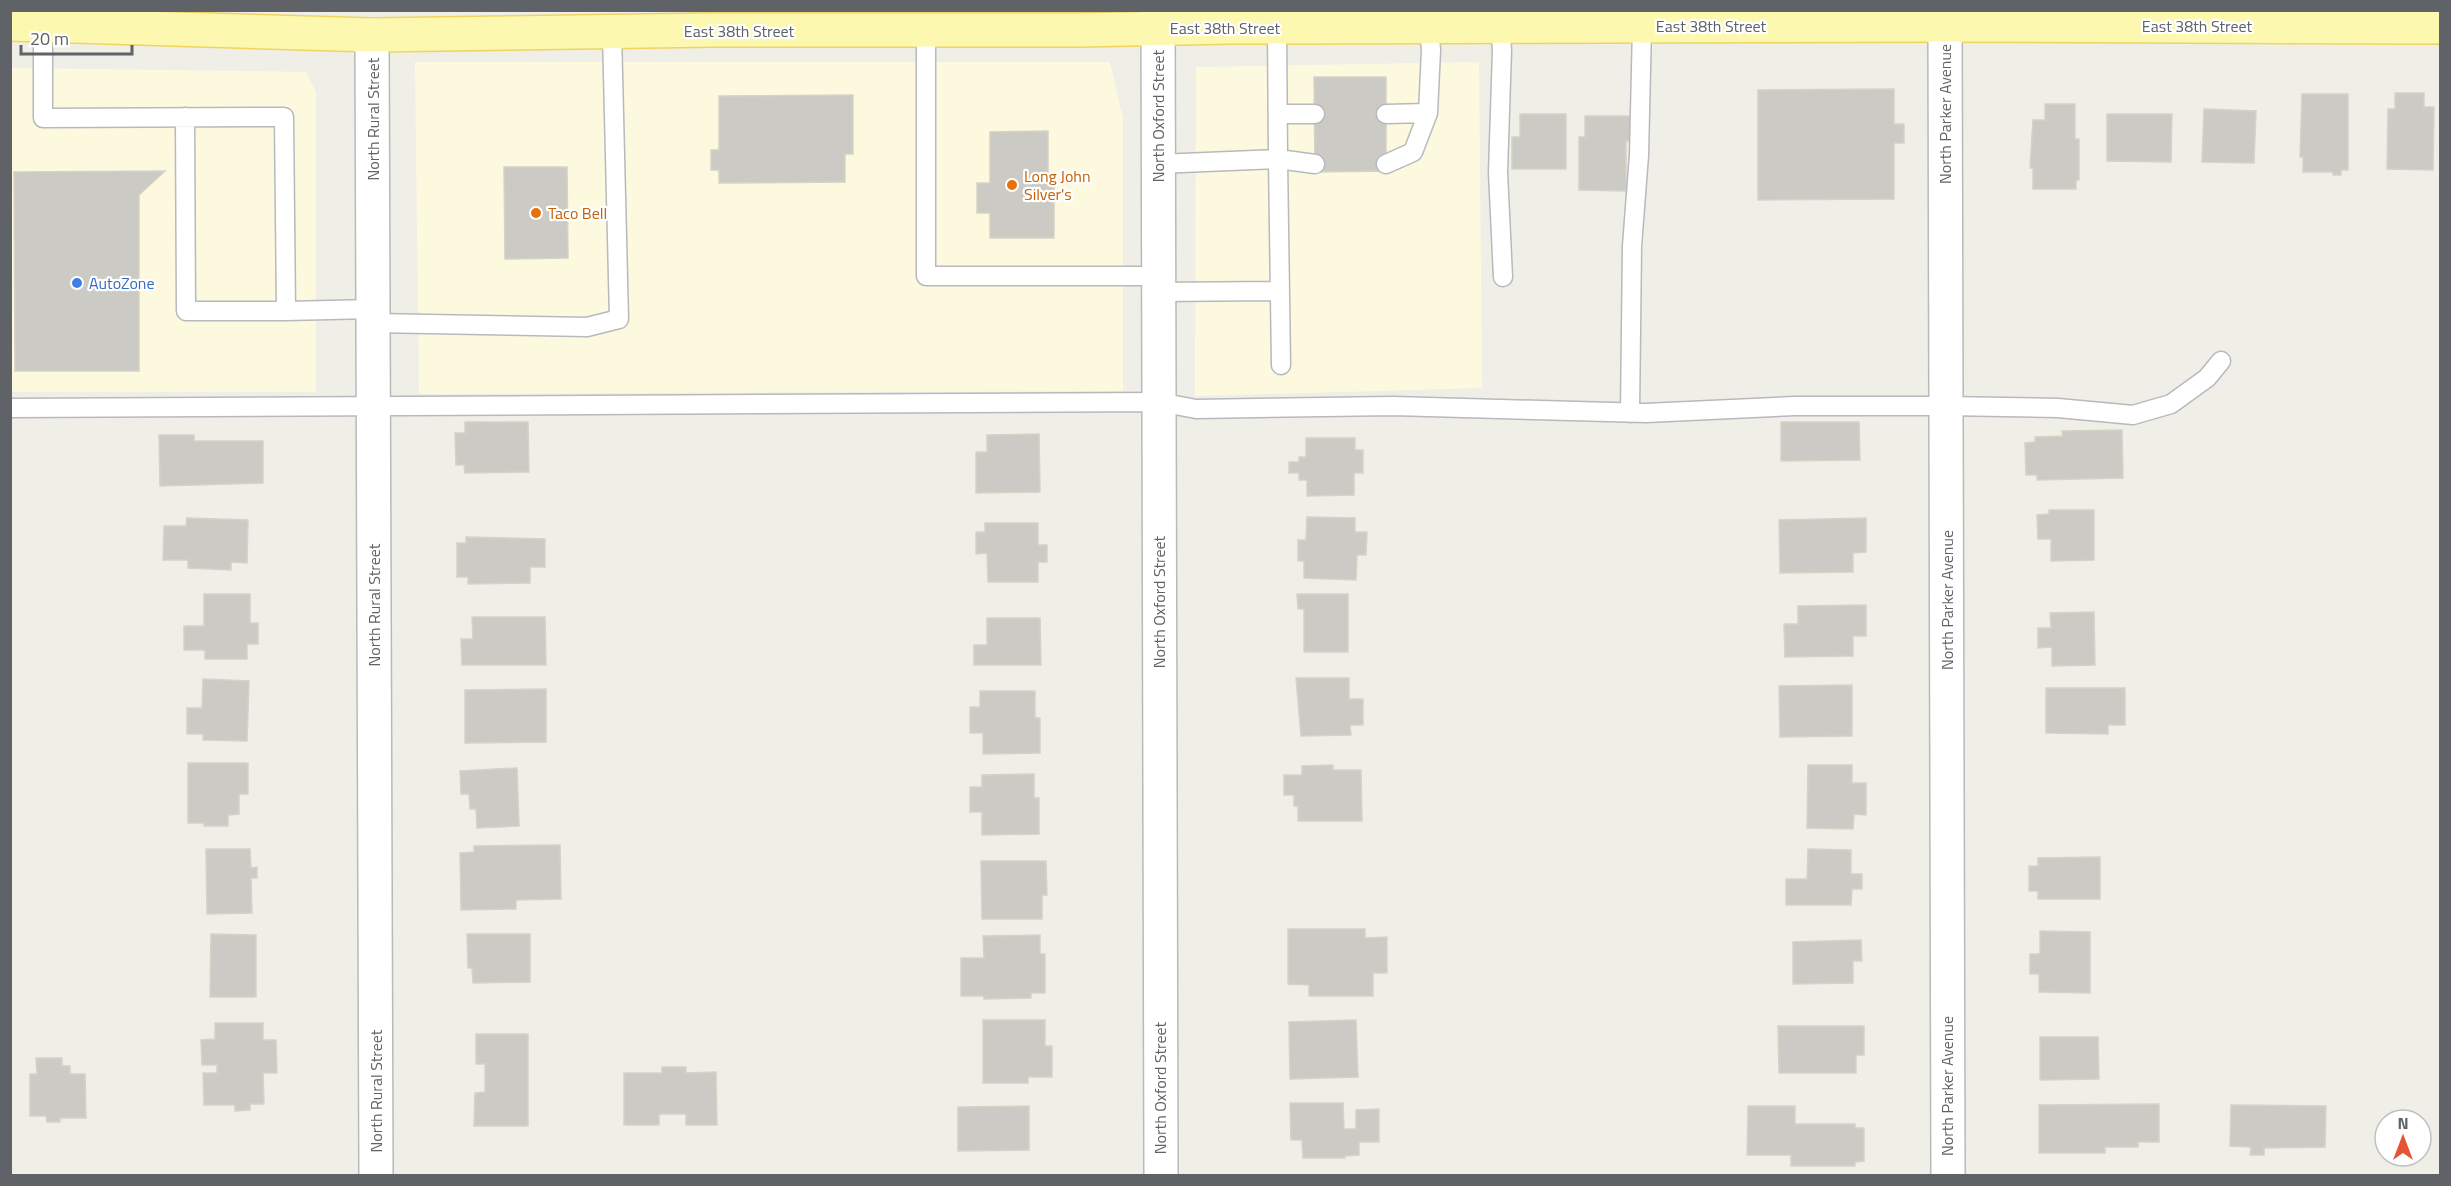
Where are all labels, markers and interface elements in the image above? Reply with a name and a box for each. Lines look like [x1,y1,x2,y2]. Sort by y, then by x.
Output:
street label: East 38th Street [1656,14,1767,38]
street label: East 38th Street [2142,14,2253,38]
street label: East 38th Street [1170,16,1281,40]
scale bar [21,18,132,56]
street label: East 38th Street [684,19,795,43]
text: 20 m [30,25,69,52]
street label: North Parker Avenue [1933,44,1957,184]
street label: North Oxford Street [1146,49,1170,182]
street label: North Rural Street [361,57,385,180]
place label: Long John Silver's [1024,164,1091,206]
marker: Long John Silver's [1005,178,1019,192]
place label: Taco Bell [548,201,607,225]
marker: Taco Bell [529,206,543,220]
place label: AutoZone [89,271,155,295]
marker: AutoZone [70,276,84,290]
street label: North Parker Avenue [1935,530,1959,670]
street label: North Oxford Street [1147,535,1171,668]
street label: North Rural Street [362,543,386,666]
street label: North Parker Avenue [1935,1016,1959,1156]
street label: North Oxford Street [1148,1021,1172,1154]
street label: North Rural Street [364,1029,388,1152]
north arrow [2373,1108,2433,1168]
text: N [2397,1111,2409,1135]

